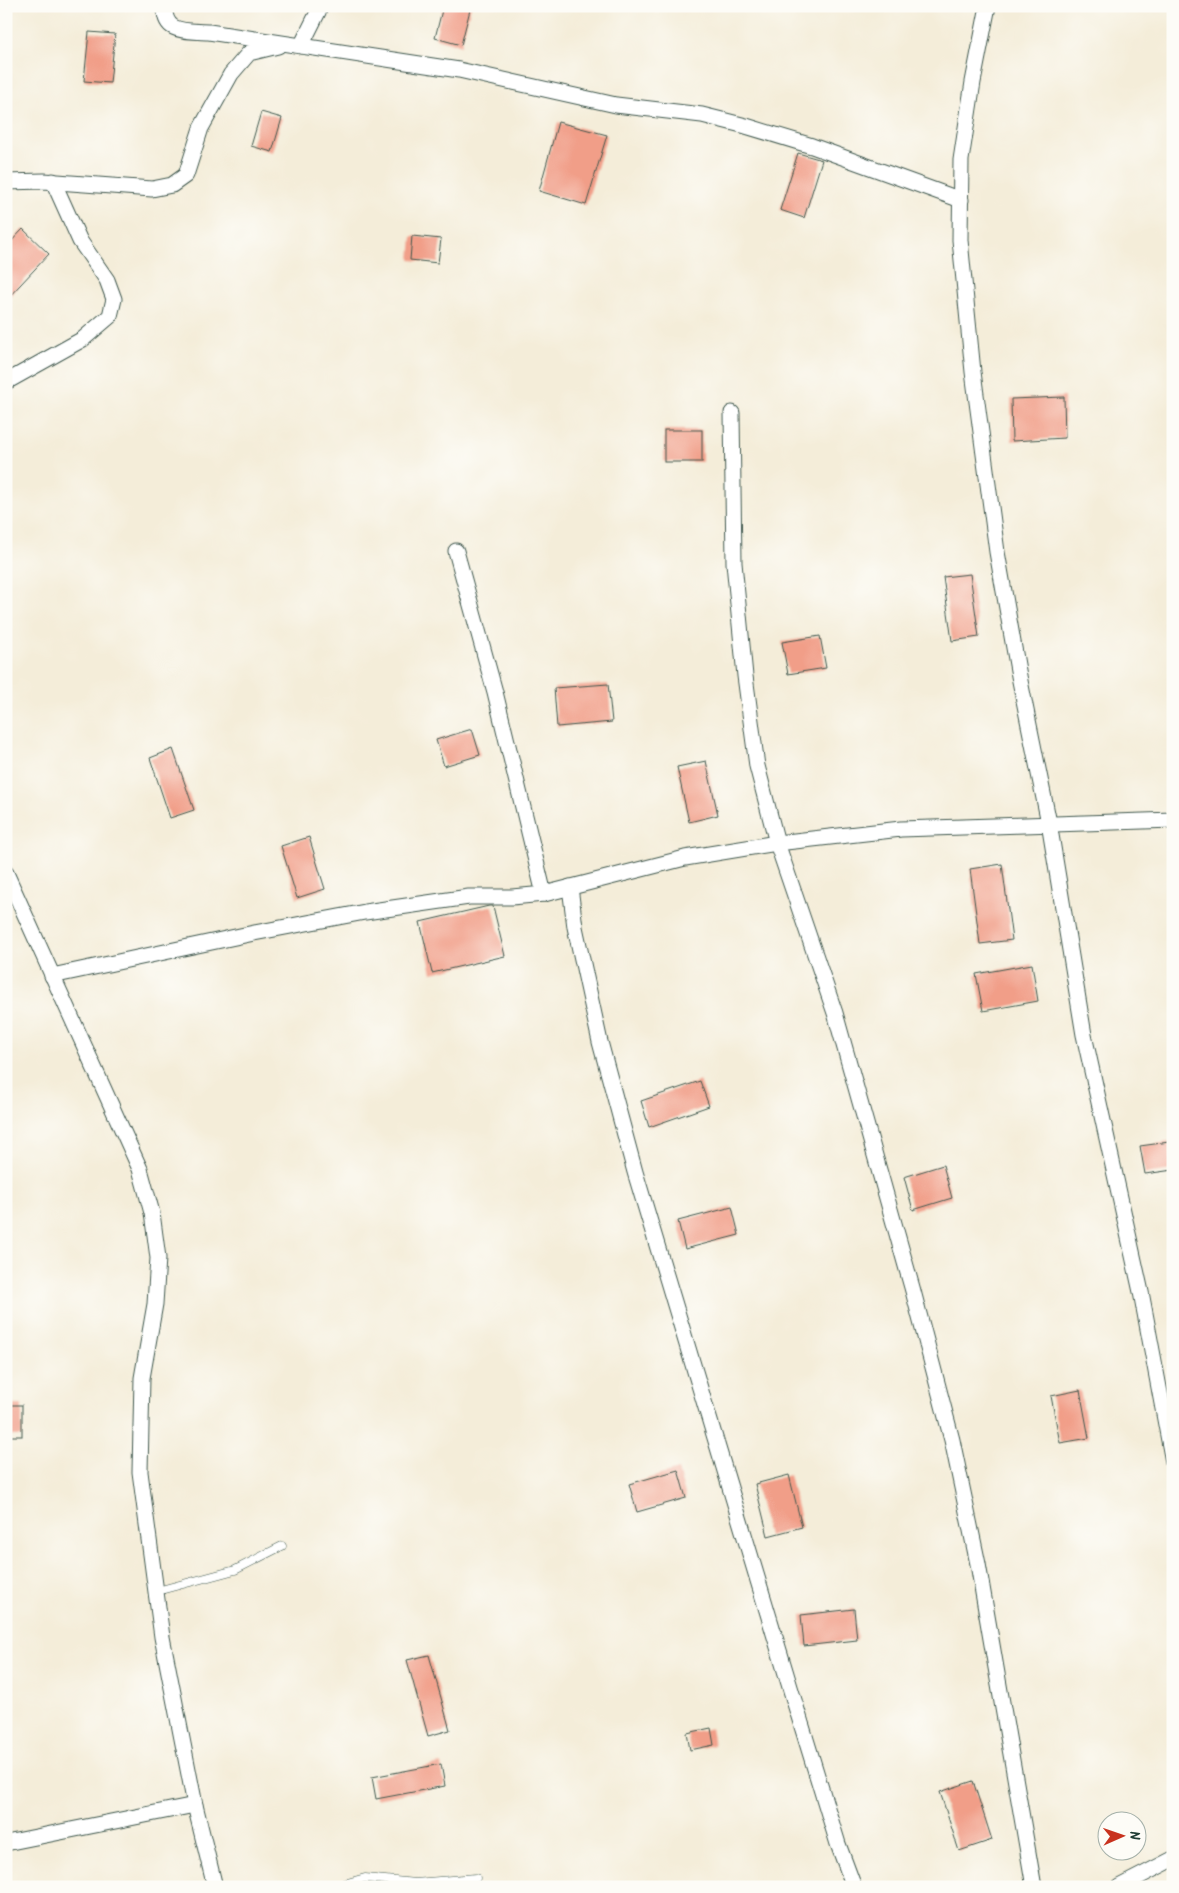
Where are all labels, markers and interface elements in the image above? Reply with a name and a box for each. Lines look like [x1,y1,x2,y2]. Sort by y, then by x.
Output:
north arrow [1096,1810,1146,1860]
text: N [1123,1831,1145,1841]

